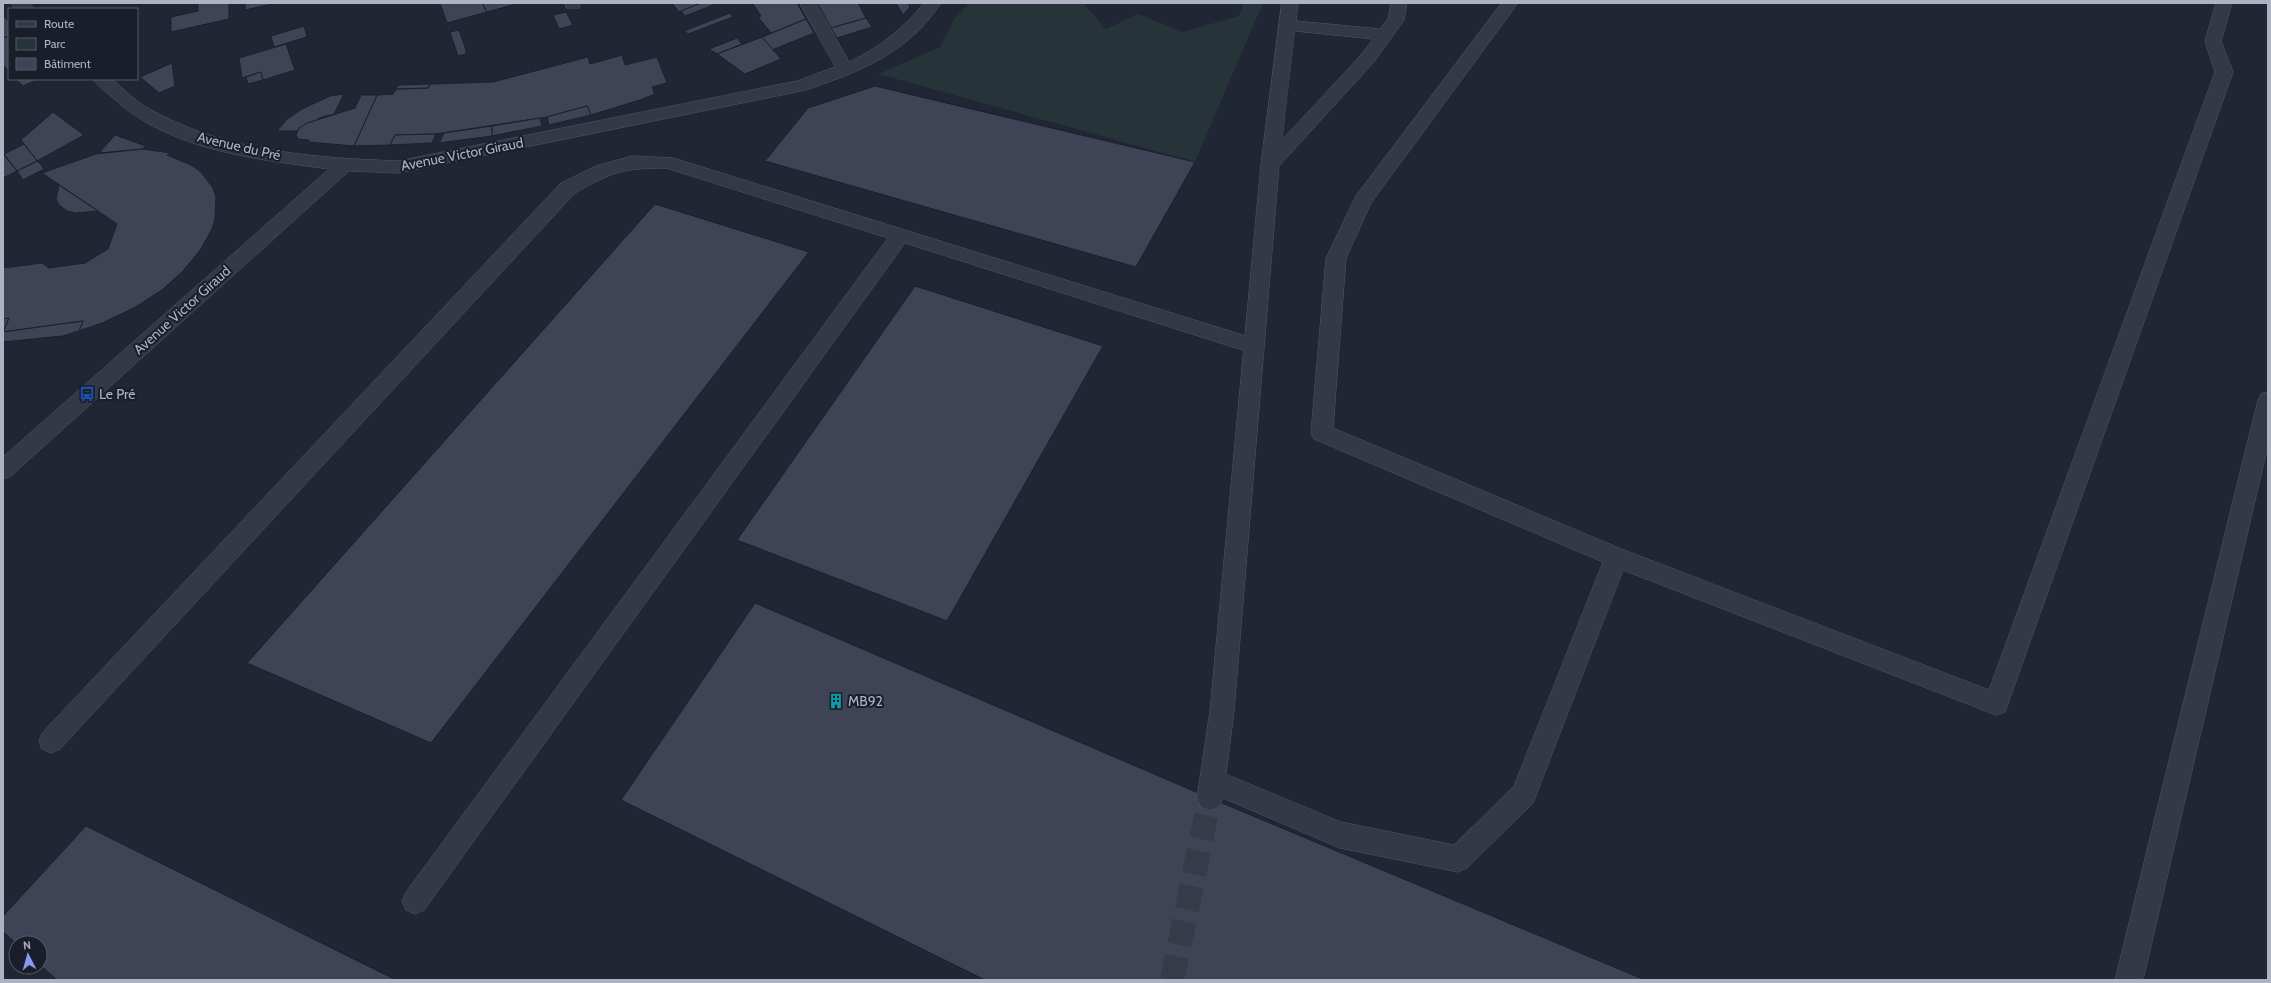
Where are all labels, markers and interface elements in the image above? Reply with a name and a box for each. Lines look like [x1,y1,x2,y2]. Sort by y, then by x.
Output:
legend [8,8,138,80]
text: Route [44,16,74,31]
text: Parc [44,36,66,51]
text: Bâtiment [44,56,91,71]
street label: Avenue du Pré [196,128,282,164]
street label: Avenue Victor Giraud [399,133,525,175]
street label: Avenue Victor Giraud [130,262,234,358]
bus stop icon: Le Pré [78,385,96,403]
place label: Le Pré [99,385,136,403]
building icon: MB92 [827,692,845,710]
place label: MB92 [848,692,883,710]
north arrow [8,935,48,975]
text: N [22,938,32,952]

